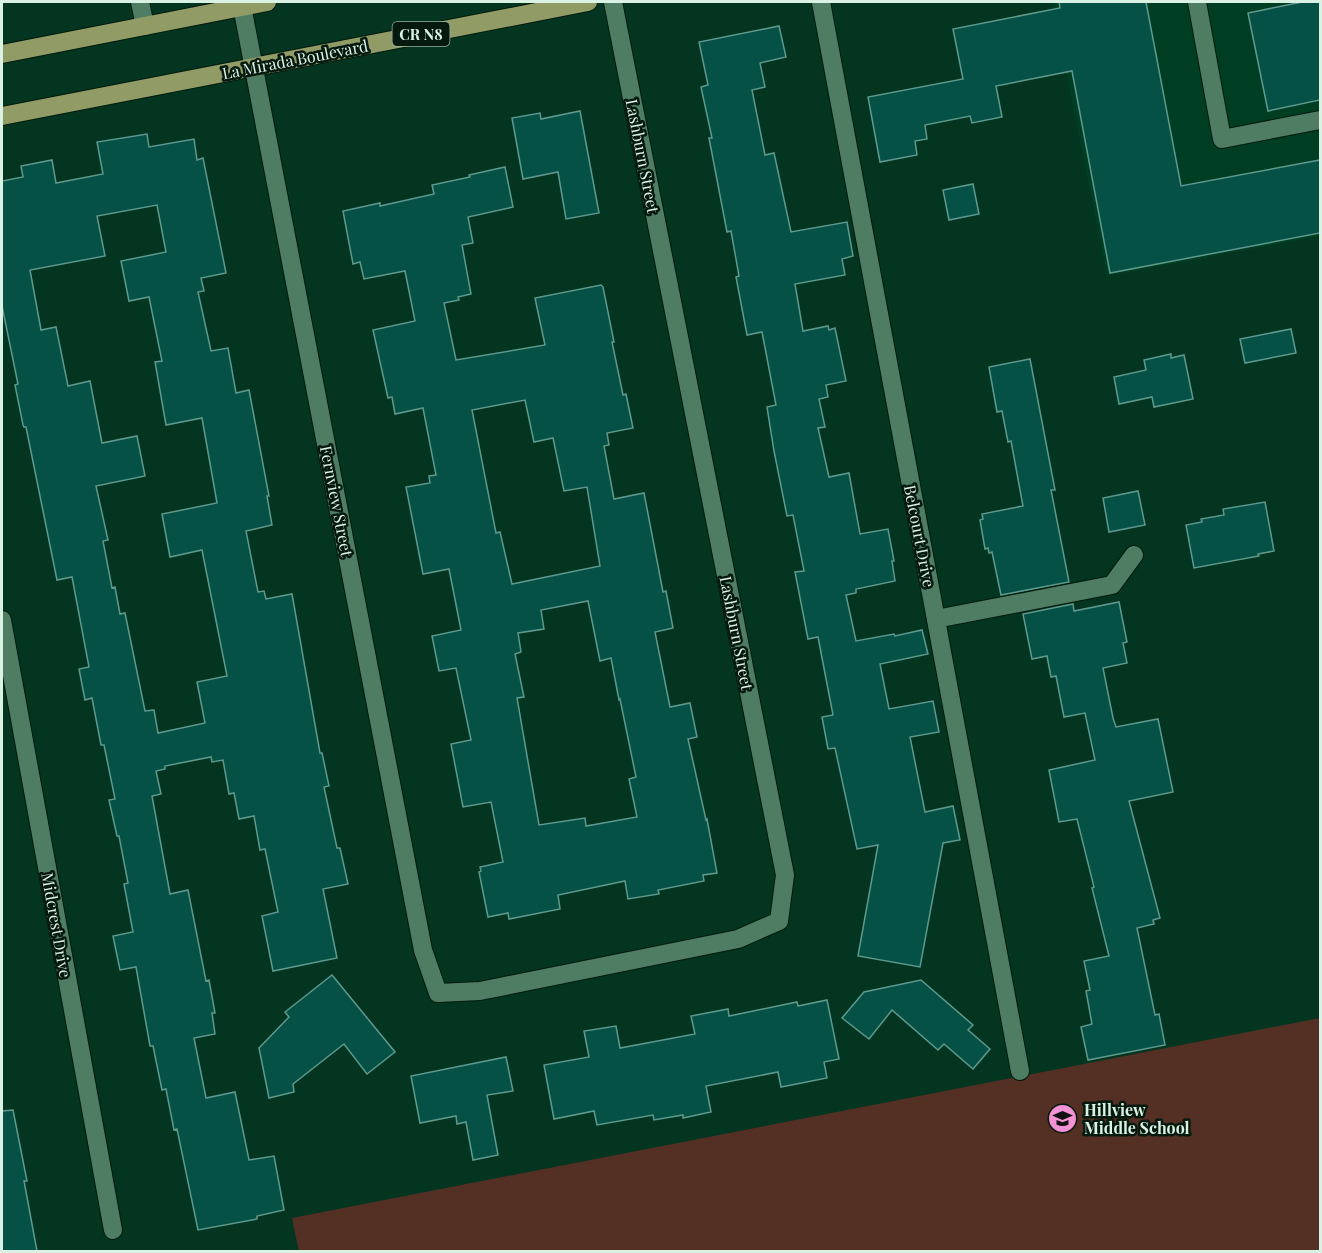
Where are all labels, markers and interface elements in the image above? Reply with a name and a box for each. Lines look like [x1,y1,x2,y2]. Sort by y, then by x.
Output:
road number: CR N8 [392,22,450,46]
street label: La Mirada Boulevard [220,35,370,83]
street label: Lashburn Street [622,97,664,215]
street label: Fernview Street [316,444,358,559]
street label: Belcourt Drive [900,483,940,589]
street label: Lashburn Street [716,574,758,692]
street label: Midcrest Drive [37,871,77,979]
place label: Hillview Middle School [1084,1099,1190,1138]
school or university icon: Hillview Middle School [1047,1102,1079,1134]

